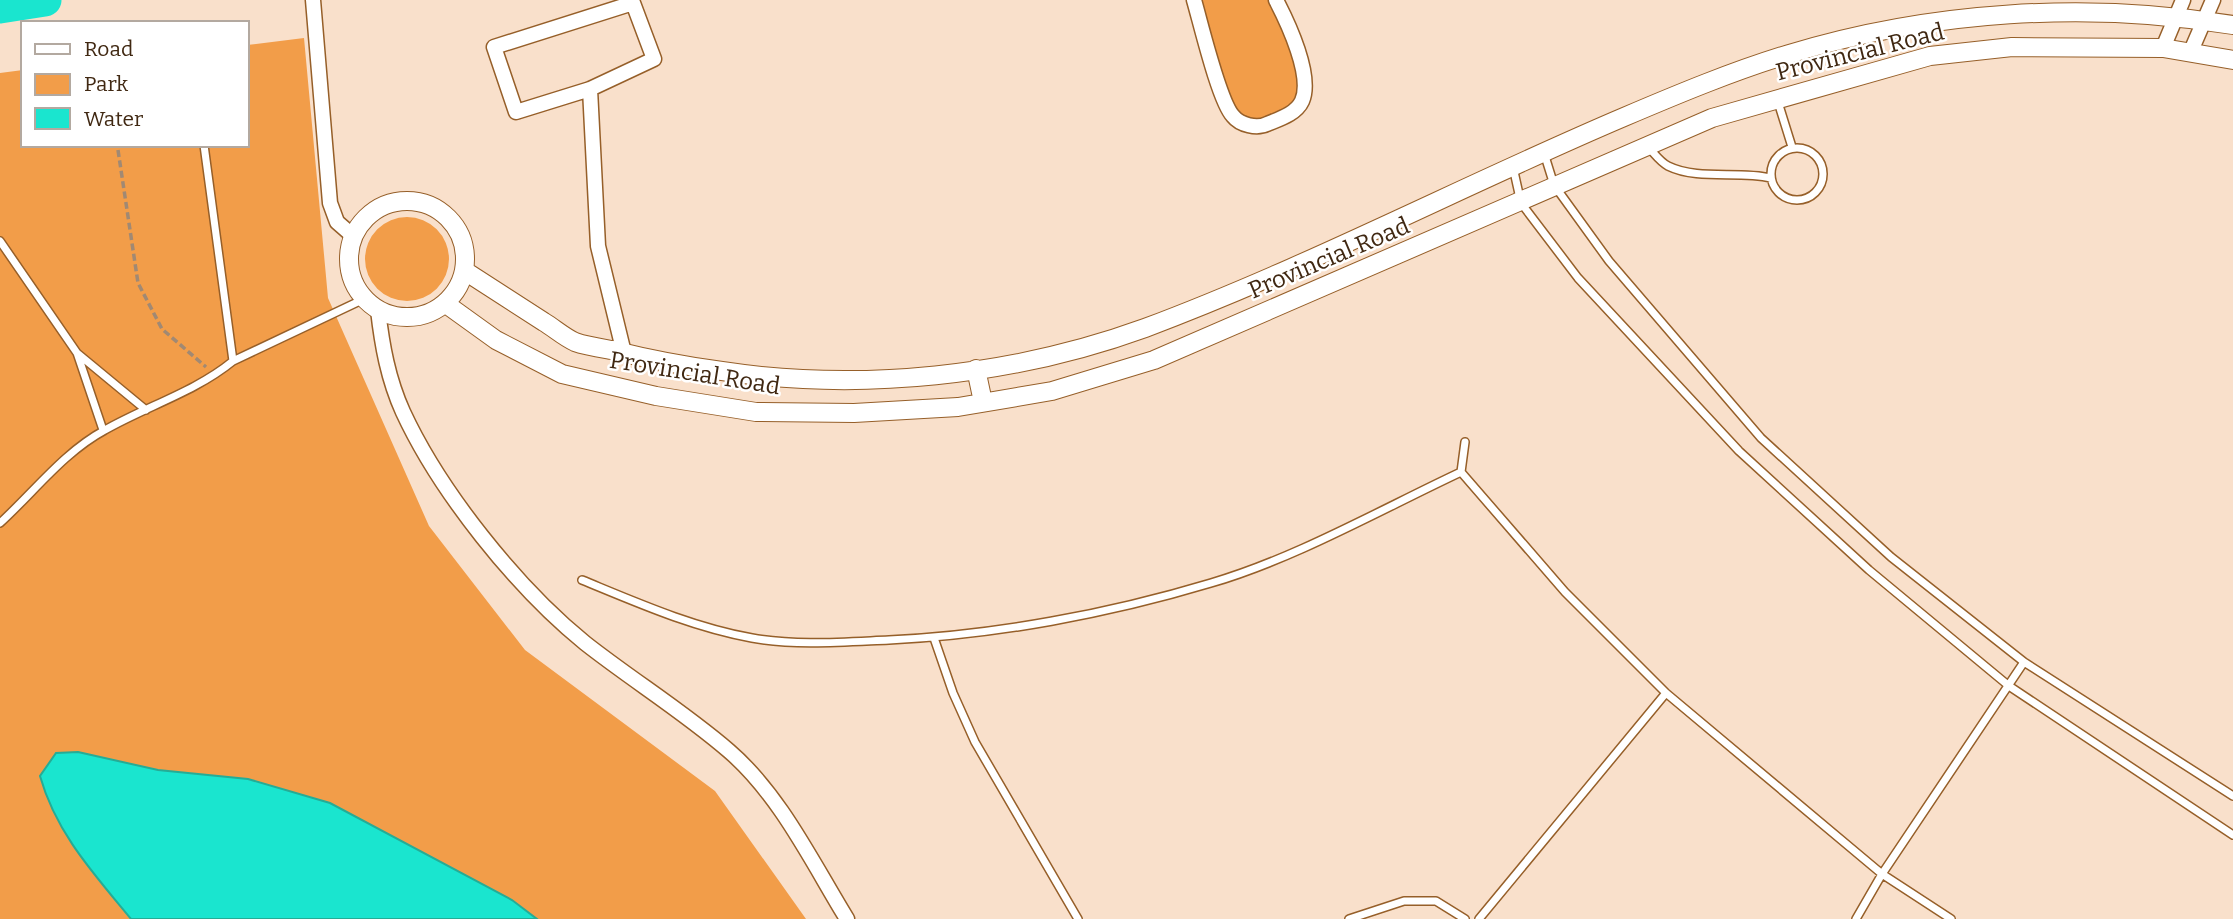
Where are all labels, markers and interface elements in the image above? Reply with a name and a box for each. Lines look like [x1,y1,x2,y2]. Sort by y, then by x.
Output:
street label: Provincial Road [1773,18,1947,86]
legend [21,21,248,147]
text: Road [84,36,133,62]
text: Park [84,71,128,97]
text: Water [84,106,143,132]
street label: Provincial Road [1244,211,1414,305]
street label: Provincial Road [608,346,782,400]

